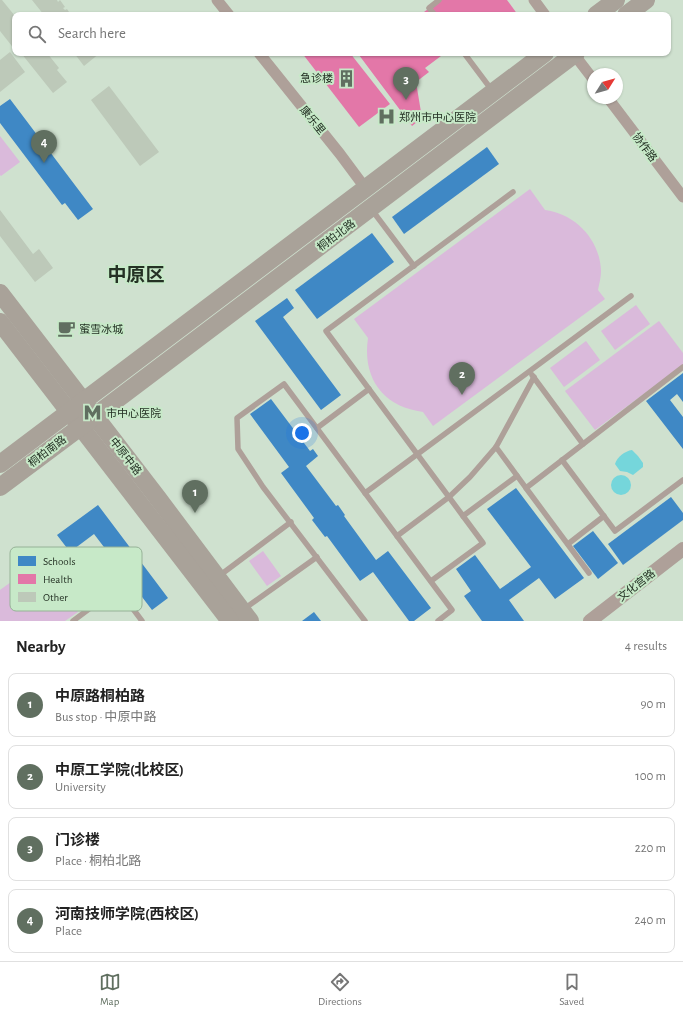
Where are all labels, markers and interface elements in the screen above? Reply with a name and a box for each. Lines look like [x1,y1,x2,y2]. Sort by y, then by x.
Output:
search box [12,12,671,56]
icon: search [26,23,48,45]
text: Search here [58,26,126,41]
pin: 3 [393,67,419,100]
building icon: 急诊楼 [336,68,356,88]
north arrow [587,68,623,104]
place label: 急诊楼 [300,72,333,84]
street label: 康乐里 [298,103,328,137]
hospital icon: 郑州市中心医院 [376,107,396,127]
place label: 郑州市中心医院 [399,111,476,123]
pin: 4 [31,130,57,163]
street label: 协作路 [630,130,660,164]
street label: 桐柏北路 [315,217,357,253]
district label: 中原区 [107,265,165,285]
cafe icon: 蜜雪冰城 [56,319,76,339]
place label: 蜜雪冰城 [79,323,123,335]
pin: 2 [449,362,475,395]
metro station icon: 市中心医院 [83,403,103,423]
place label: 市中心医院 [106,407,161,419]
your location [292,423,312,443]
street label: 桐柏南路 [26,433,68,469]
street label: 中原中路 [108,435,144,477]
pin: 1 [182,480,208,513]
legend [10,547,142,611]
text: Schools [43,556,76,567]
street label: 文化宫路 [615,567,657,603]
text: Health [43,574,72,585]
text: Other [43,592,68,603]
text: Nearby [16,638,66,655]
text: 4 results [625,640,667,653]
text: 中原路桐柏路 [55,689,145,704]
text: 1 [28,698,32,711]
text: 90 m [640,698,666,711]
text: Bus stop · 中原中路 [55,711,157,724]
text: 中原工学院(北校区) [55,763,184,778]
text: 2 [27,770,33,783]
text: 100 m [635,770,666,783]
text: University [55,781,106,794]
text: 门诊楼 [55,833,100,848]
text: 3 [27,842,33,855]
text: 220 m [635,842,666,855]
text: Place · 桐柏北路 [55,855,141,868]
text: 河南技师学院(西校区) [55,907,199,922]
text: 4 [27,914,33,927]
text: 240 m [634,914,666,927]
text: Place [55,925,82,938]
tab: Map [99,971,121,1008]
tab: Directions [318,971,362,1008]
tab: Saved [559,971,584,1008]

